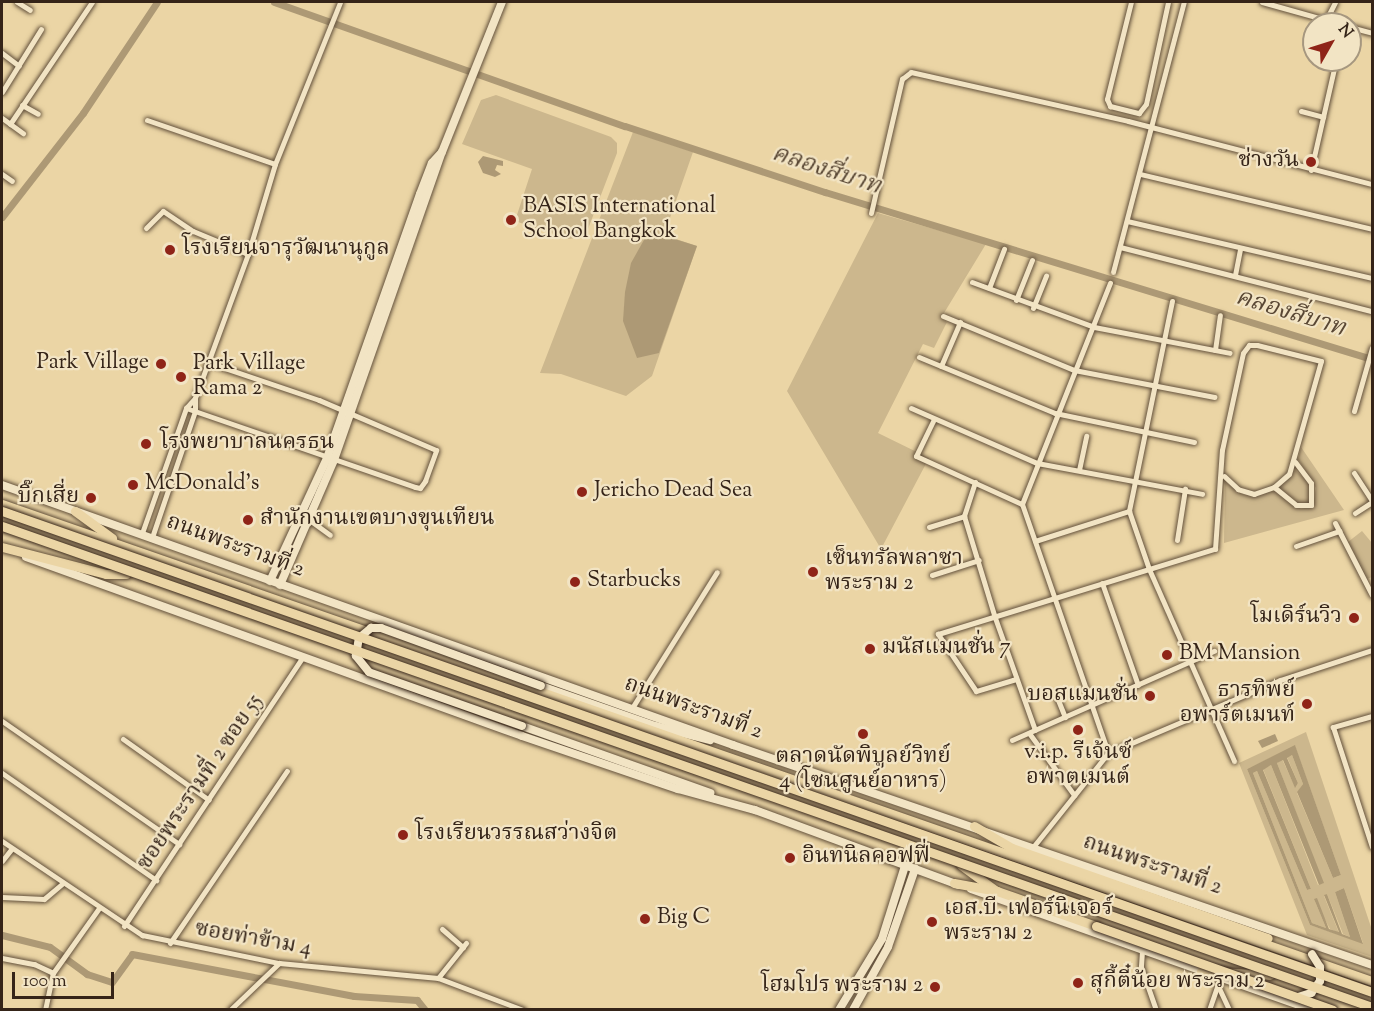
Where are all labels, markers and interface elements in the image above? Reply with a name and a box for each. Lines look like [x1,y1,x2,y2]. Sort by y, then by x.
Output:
north arrow [1302,12,1362,72]
text: N [1332,19,1358,44]
water label: คลองสี่บาท [768,140,884,202]
place label: ช่างวัน [1239,149,1299,175]
marker: ช่างวัน [1304,155,1318,169]
place label: BASIS International School Bangkok [523,194,716,246]
marker: BASIS International School Bangkok [504,213,518,227]
place label: โรงเรียนจารุวัฒนานุกูล [182,237,390,263]
marker: โรงเรียนจารุวัฒนานุกูล [163,243,177,257]
water label: คลองสี่บาท [1232,284,1348,344]
place label: Park Village [37,351,149,377]
place label: Park Village Rama 2 [193,351,305,402]
marker: Park Village [154,357,168,371]
marker: Park Village Rama 2 [174,370,188,384]
place label: โรงพยาบาลนครธน [160,431,334,457]
marker: โรงพยาบาลนครธน [137,435,155,453]
place label: McDonald's [145,472,259,498]
marker: McDonald's [126,478,140,492]
place label: Jericho Dead Sea [594,479,752,505]
place label: บิ๊กเสี่ย [18,485,79,511]
marker: Jericho Dead Sea [575,485,589,499]
marker: บิ๊กเสี่ย [84,491,98,505]
place label: สำนักงานเขตบางขุนเทียน [260,507,495,533]
street label: ถนนพระรามที่ 2 [162,510,308,584]
marker: สำนักงานเขตบางขุนเทียน [241,513,255,527]
place label: เซ็นทรัลพลาซา พระราม 2 [825,546,963,598]
marker: เซ็นทรัลพลาซา พระราม 2 [806,565,820,579]
place label: Starbucks [587,569,681,595]
marker: Starbucks [568,575,582,589]
place label: โมเดิร์นวิว [1250,605,1342,631]
marker: โมเดิร์นวิว [1347,611,1361,625]
place label: มนัสแมนชั่น 7 [882,636,1011,662]
marker: มนัสแมนชั่น 7 [863,642,877,656]
place label: BM Mansion [1179,642,1301,668]
marker: BM Mansion [1160,648,1174,662]
street label: ถนนพระรามที่ 2 [620,672,766,746]
place label: ธารทิพย์ อพาร์ตเมนท์ [1180,678,1295,730]
place label: บอสแมนชั่น [1027,683,1138,709]
marker: บอสแมนชั่น [1143,689,1157,703]
street label: ซอยพระรามที่ 2 ซอย 55 [132,690,270,876]
marker: ธารทิพย์ อพาร์ตเมนท์ [1300,697,1314,711]
marker: v.i.p. รีเจ้นซ์ อพาตเมนต์ [1071,723,1085,737]
marker: ตลาดนัดพิบูลย์วิทย์ 4 (โซนศูนย์อาหาร) [856,727,870,741]
place label: v.i.p. รีเจ้นซ์ อพาตเมนต์ [1024,740,1132,792]
place label: ตลาดนัดพิบูลย์วิทย์ 4 (โซนศูนย์อาหาร) [775,744,951,796]
place label: โรงเรียนวรรณสว่างจิต [415,822,617,848]
marker: โรงเรียนวรรณสว่างจิต [396,828,410,842]
street label: ถนนพระรามที่ 2 [1079,830,1225,902]
place label: อินทนิลคอฟฟี่ [802,845,930,871]
marker: อินทนิลคอฟฟี่ [783,851,797,865]
place label: เอส.บี. เฟอร์นิเจอร์ พระราม 2 [944,896,1113,948]
place label: Big C [657,906,710,932]
marker: Big C [638,912,652,926]
marker: เอส.บี. เฟอร์นิเจอร์ พระราม 2 [925,915,939,929]
street label: ซอยท่าข้าม 4 [193,917,313,963]
scale bar [15,960,117,998]
text: 100 m [23,969,67,995]
place label: สุกี้ตี๋น้อย พระราม 2 [1090,970,1265,996]
place label: โฮมโปร พระราม 2 [761,974,923,1000]
marker: สุกี้ตี๋น้อย พระราม 2 [1071,976,1085,990]
marker: โฮมโปร พระราม 2 [928,980,942,994]

